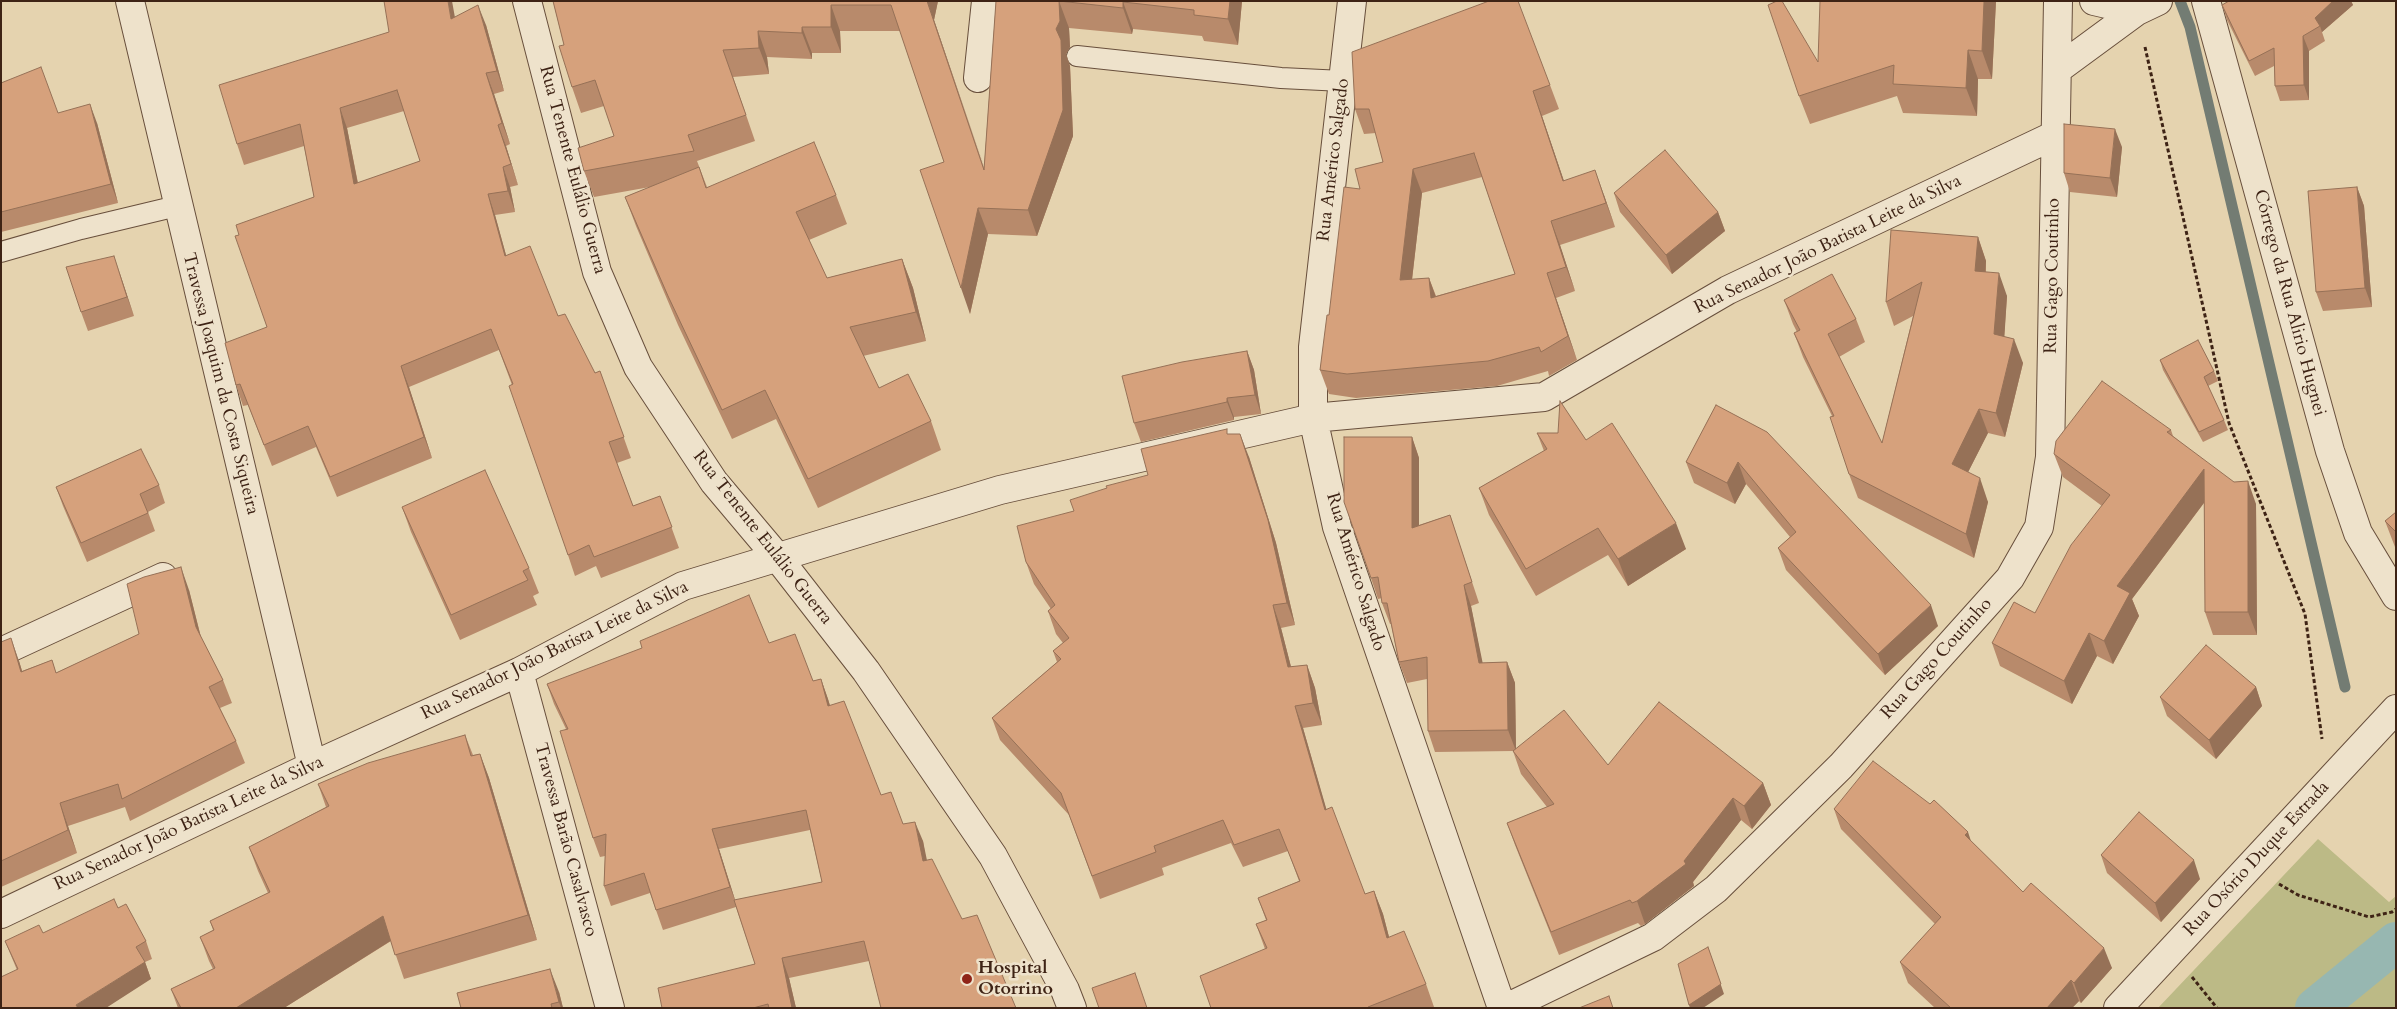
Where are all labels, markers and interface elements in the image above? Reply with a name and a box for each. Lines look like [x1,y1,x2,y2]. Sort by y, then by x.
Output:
street label: Rua Tenente Eulálio Guerra [534,64,610,276]
street label: Rua Américo Salgado [1313,77,1355,243]
street label: Rua Senador João Batista Leite da Silva [1691,171,1965,319]
street label: Córrego da Rua Alirio Hugnei [2248,187,2330,419]
street label: Rua Gago Coutinho [2041,198,2065,354]
street label: Travessa Joaquim da Costa Siqueira [177,251,263,517]
street label: Rua Tenente Eulálio Guerra [687,447,837,629]
street label: Rua Américo Salgado [1321,490,1389,654]
street label: Rua Senador João Batista Leite da Silva [418,577,692,725]
street label: Rua Gago Coutinho [1877,594,1997,724]
street label: Travessa Barão Casalvasco [529,741,601,939]
street label: Rua Senador João Batista Leite da Silva [51,752,327,896]
street label: Rua Osório Duque Estrada [2180,777,2334,941]
place label: Hospital Otorrino [978,958,1053,1001]
marker: Hospital Otorrino [960,972,974,986]

